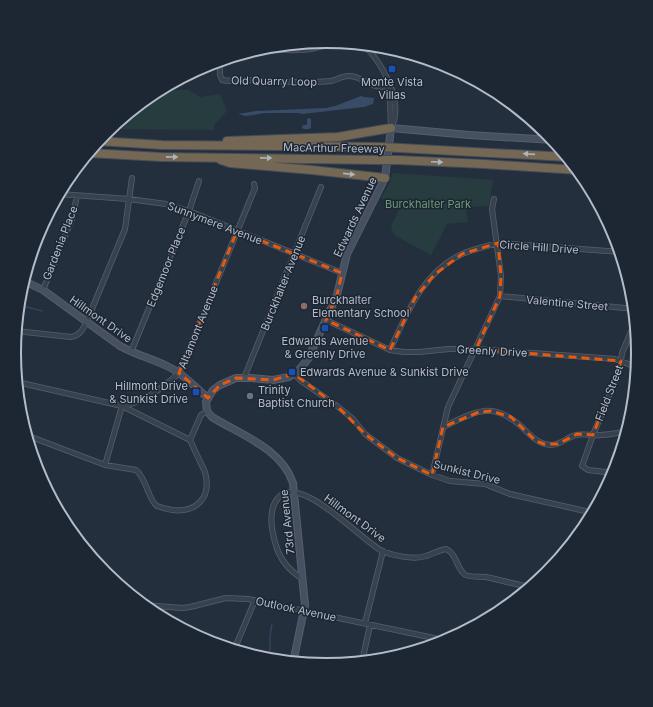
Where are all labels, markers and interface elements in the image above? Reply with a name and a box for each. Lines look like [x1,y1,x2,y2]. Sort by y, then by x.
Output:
marker: Monte Vista Villas [387,64,397,74]
street label: Old Quarry Loop [231,73,317,89]
place label: Monte Vista Villas [361,75,423,102]
street label: MacArthur Freeway [283,140,385,156]
one-way arrow [523,151,535,158]
one-way arrow [166,154,179,160]
one-way arrow [260,155,273,161]
one-way arrow [431,158,443,165]
one-way arrow [343,171,355,177]
street label: Edwards Avenue [330,175,380,259]
park label: Burckhalter Park [385,197,471,211]
street label: Sunnymere Avenue [165,198,265,248]
street label: Gardenia Place [39,204,81,282]
street label: Edgemoor Place [144,225,188,309]
street label: Burckhalter Avenue [258,233,308,333]
street label: Circle Hill Drive [499,237,579,257]
street label: Altamont Avenue [175,283,221,371]
street label: Hillmont Drive [67,292,135,346]
street label: Valentine Street [525,292,609,314]
place label: Burckhalter Elementary School [312,293,409,320]
marker: Burckhalter Elementary School [299,301,309,311]
marker: Edwards Avenue & Greenly Drive [320,323,330,333]
place label: Edwards Avenue & Greenly Drive [282,334,368,361]
street label: Greenly Drive [456,342,528,360]
street label: Field Street [592,363,626,423]
place label: Edwards Avenue & Sunkist Drive [300,365,469,379]
marker: Edwards Avenue & Sunkist Drive [287,367,297,377]
place label: Hillmont Drive & Sunkist Drive [109,379,188,406]
place label: Trinity Baptist Church [258,383,335,410]
marker: Hillmont Drive & Sunkist Drive [191,387,201,397]
marker: Trinity Baptist Church [245,391,255,401]
street label: Sunkist Drive [432,457,502,487]
street label: 73rd Avenue [277,489,297,555]
street label: Hillmont Drive [321,491,389,545]
street label: Outlook Avenue [254,594,338,624]

